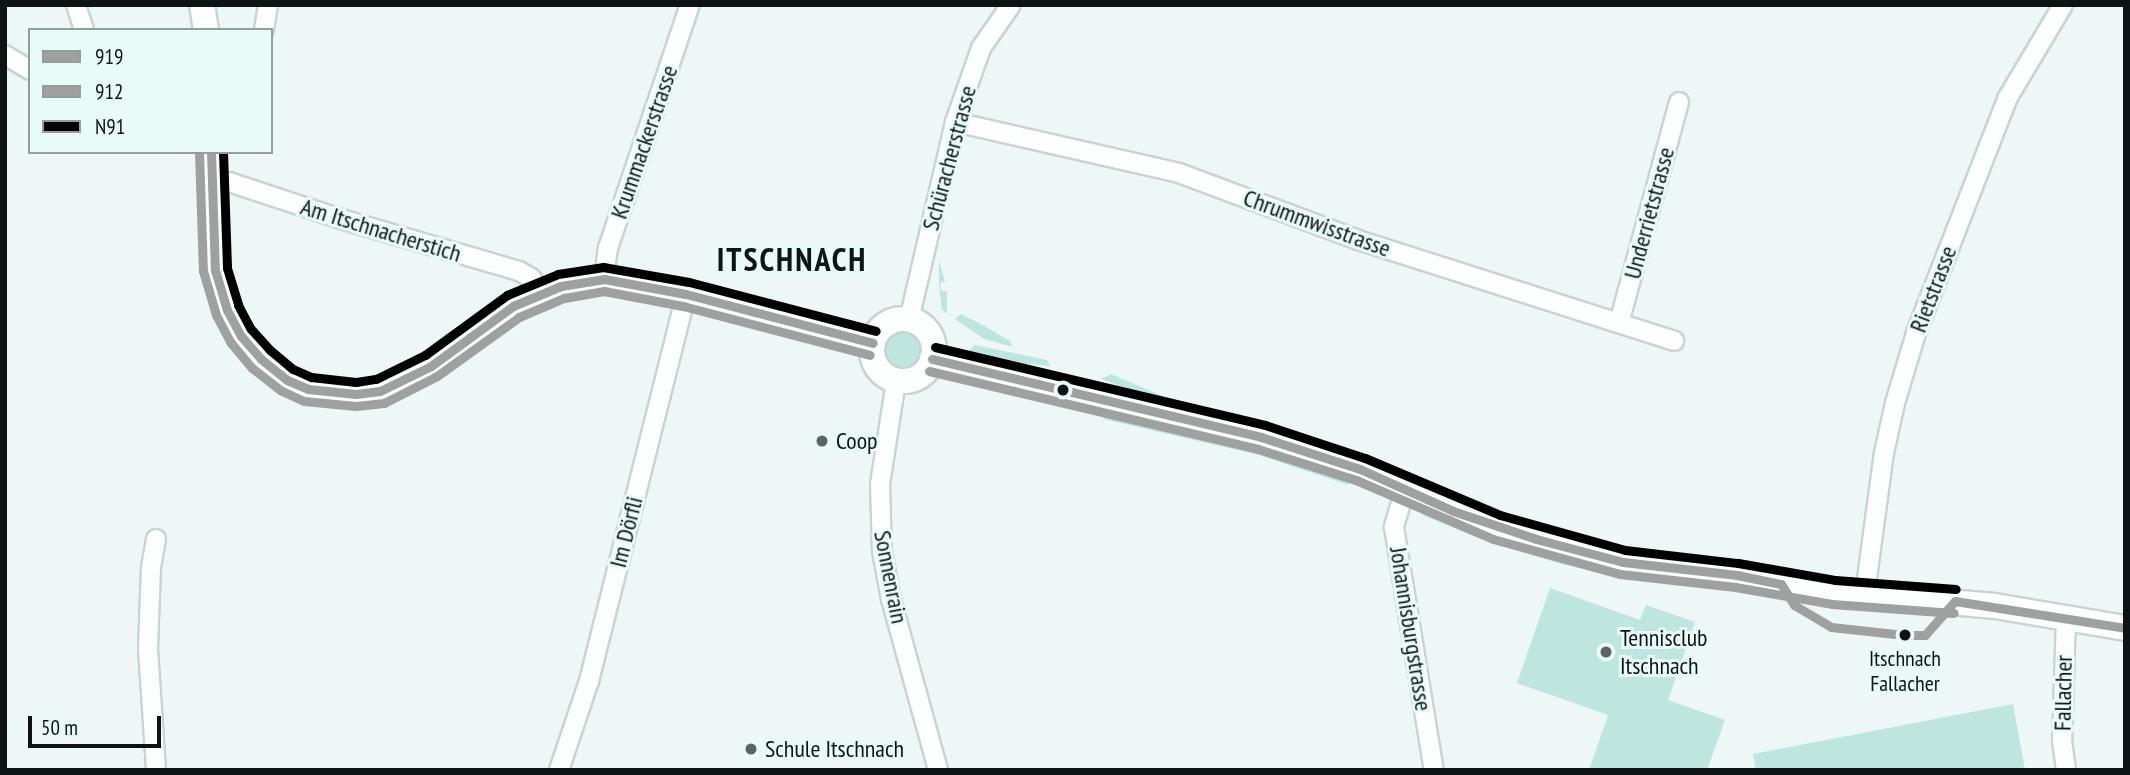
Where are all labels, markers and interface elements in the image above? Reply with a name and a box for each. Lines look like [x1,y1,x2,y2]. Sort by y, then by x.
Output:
legend [28,28,273,154]
text: 919 [95,43,123,70]
street label: Krummackerstrasse [604,62,684,222]
text: 912 [95,78,123,105]
street label: Schüracherstrasse [916,83,982,233]
text: N91 [95,113,125,140]
street label: Underrietstrasse [1618,144,1680,282]
street label: Chrummwisstrasse [1240,183,1394,263]
street label: Am Itschnacherstich [297,192,465,268]
district label: ITSCHNACH [718,240,866,278]
street label: Rietstrasse [1903,242,1963,336]
unlabelled marker [1056,383,1070,397]
place label: Coop [836,427,877,455]
marker: Coop [814,433,830,449]
street label: Im Dörfli [603,493,649,571]
street label: Sonnenrain [868,528,914,626]
street label: Johannisburgstrasse [1384,545,1438,713]
place label: Tennisclub Itschnach [1620,624,1708,680]
marker: Itschnach Fallacher [1898,628,1912,642]
marker: Tennisclub Itschnach [1598,644,1614,660]
place label: Itschnach Fallacher [1869,645,1941,696]
street label: Fallacher [2048,655,2078,731]
scale bar [32,702,164,746]
text: 50 m [41,714,78,741]
place label: Schule Itschnach [765,735,904,763]
marker: Schule Itschnach [743,741,759,757]

